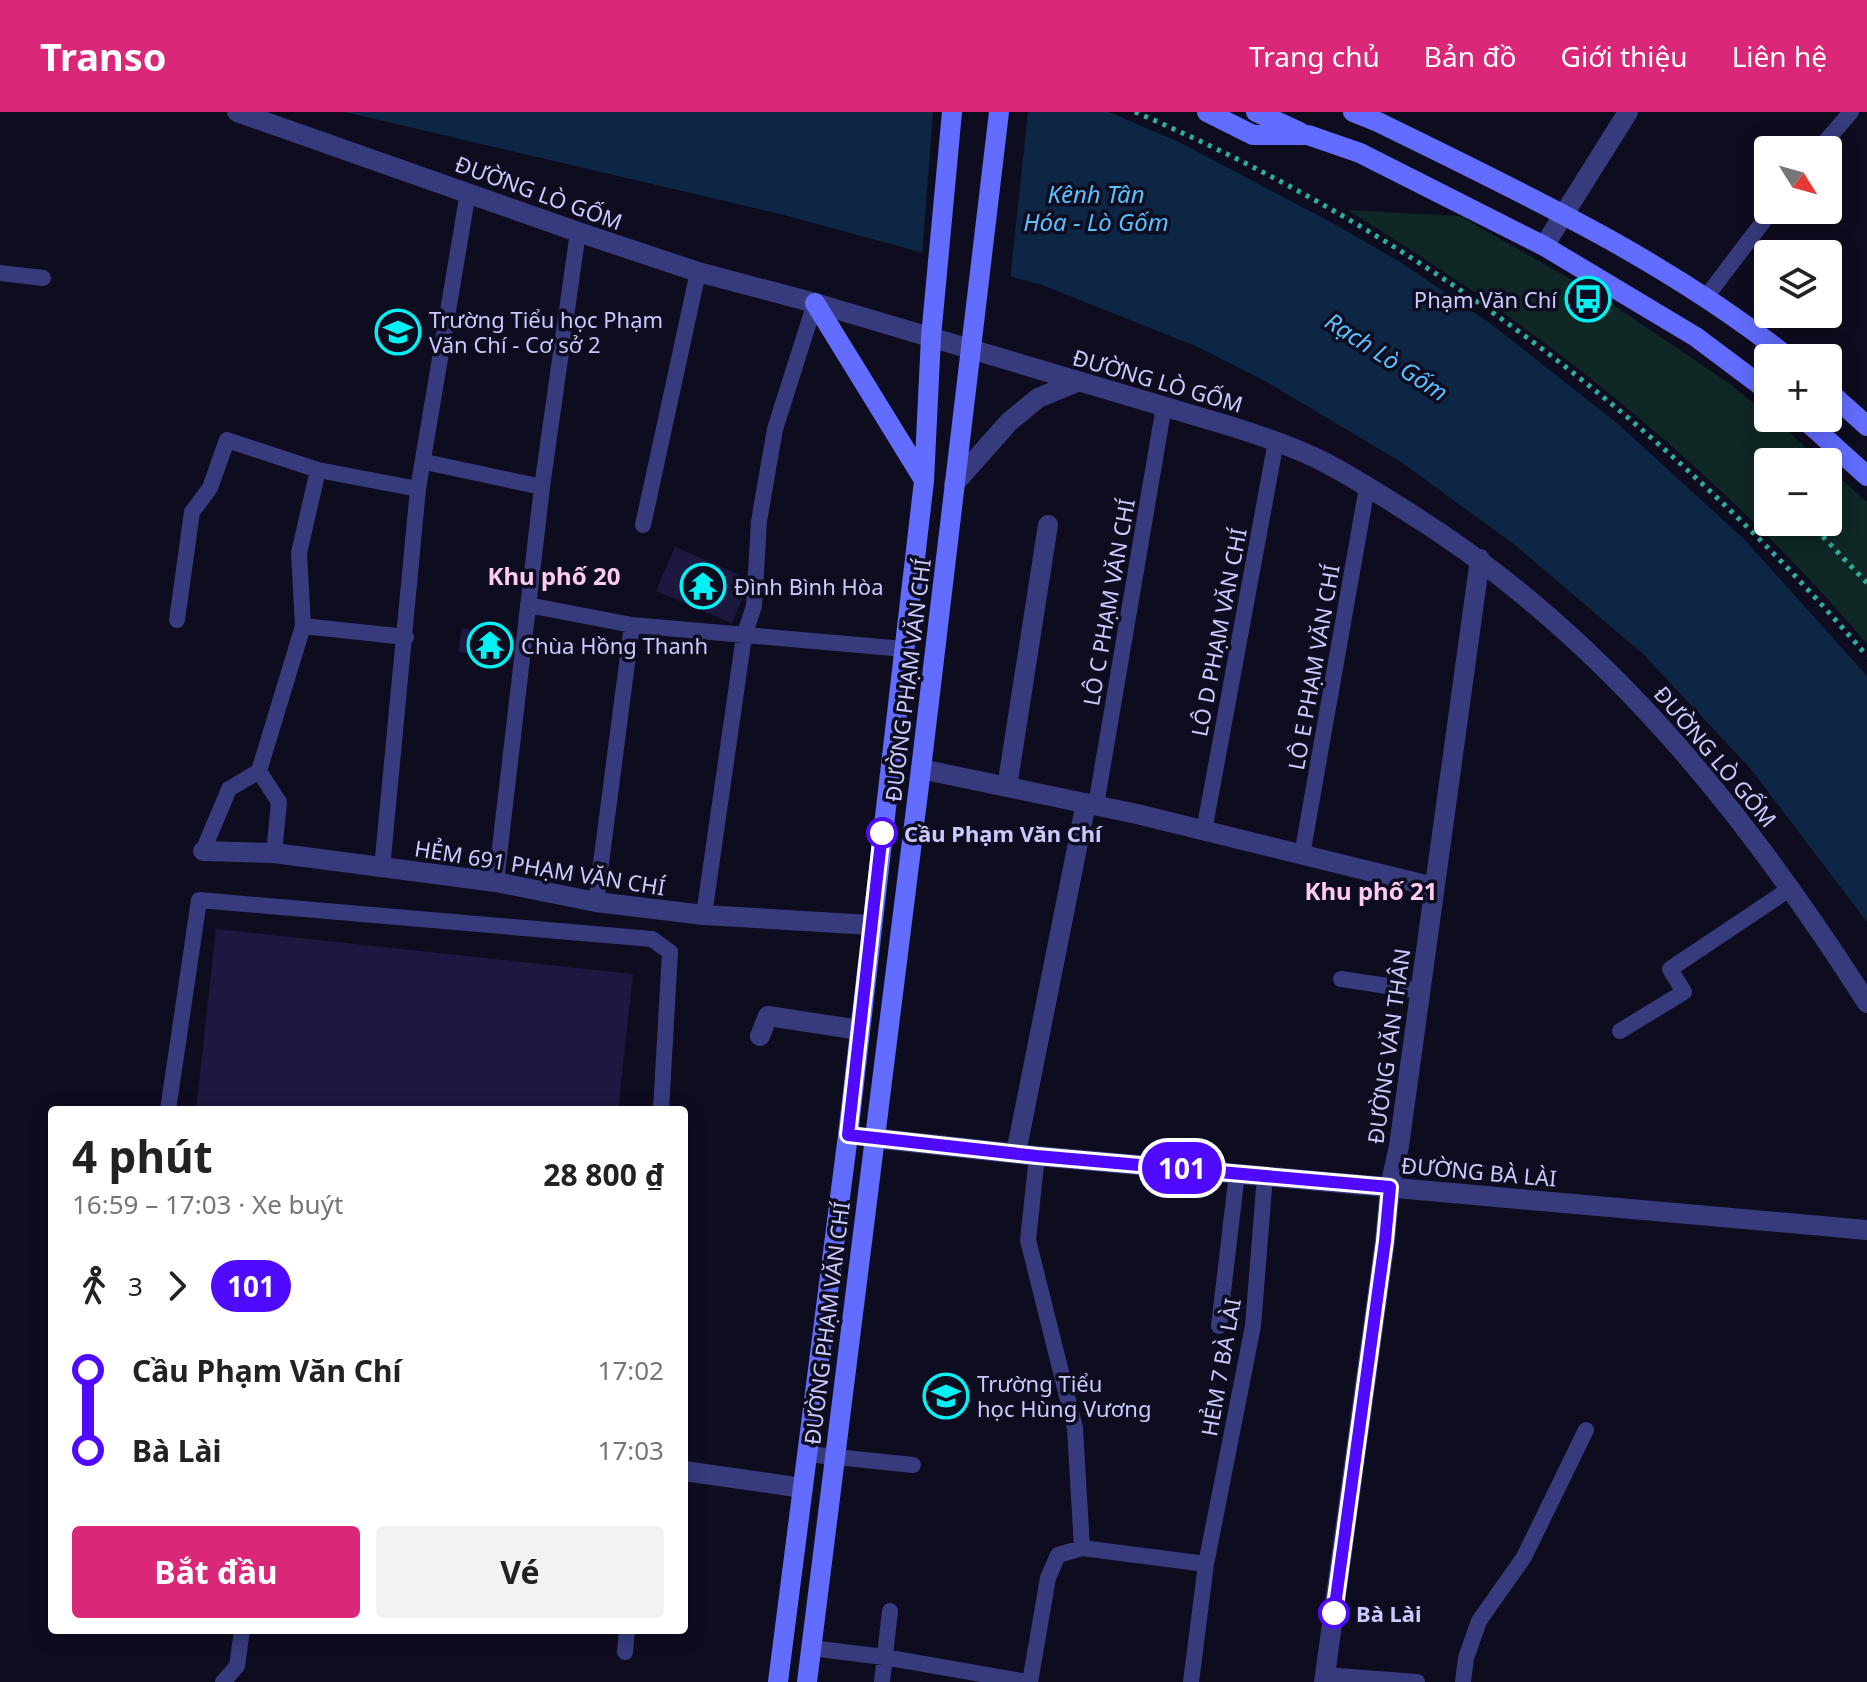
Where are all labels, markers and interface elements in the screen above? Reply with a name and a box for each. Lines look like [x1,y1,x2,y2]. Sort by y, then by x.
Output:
text: Transo [40,30,167,82]
text: Trang chủ [1249,37,1380,75]
text: Bản đồ [1424,37,1517,75]
text: Giới thiệu [1561,37,1688,75]
text: Liên hệ [1732,37,1827,75]
north arrow [1754,136,1842,224]
map controls [1754,136,1842,536]
street label: ĐƯỜNG LÒ GỐM [451,148,627,236]
water label: Kênh Tân Hóa - Lò Gốm [1023,177,1169,238]
button: layers [1754,240,1842,328]
bus stop icon: Phạm Văn Chí [1564,275,1612,323]
place label: Phạm Văn Chí [1414,284,1558,314]
place label: Trường Tiểu học Phạm Văn Chí - Cơ sở 2 [429,304,663,359]
water label: Rạch Lò Gốm [1319,304,1455,408]
school or university icon: Trường Tiểu học Phạm Văn Chí - Cơ sở 2 [374,308,422,356]
street label: ĐƯỜNG LÒ GỐM [1069,341,1247,419]
button: + [1754,344,1842,432]
button: − [1754,448,1842,536]
street label: LÔ C PHẠM VĂN CHÍ [1075,496,1141,708]
street label: LÔ D PHẠM VĂN CHÍ [1183,525,1253,739]
street label: ĐƯỜNG PHẠM VĂN CHÍ [877,557,937,803]
district label: Khu phố 20 [488,559,620,592]
temple icon: Đình Bình Hòa [679,562,727,610]
street label: LÔ E PHẠM VĂN CHÍ [1280,562,1346,772]
place label: Đình Bình Hòa [734,571,884,601]
temple icon: Chùa Hồng Thanh [466,621,514,669]
place label: Chùa Hồng Thanh [521,630,708,660]
street label: ĐƯỜNG LÒ GỐM [1648,679,1784,833]
marker: Cầu Phạm Văn Chí [867,818,897,848]
place label: Cầu Phạm Văn Chí [904,818,1103,848]
street label: HẺM 691 PHẠM VĂN CHÍ [412,832,668,902]
district label: Khu phố 21 [1305,874,1437,907]
street label: ĐƯỜNG VĂN THÂN [1359,946,1417,1146]
text: 4 phút [72,1126,213,1186]
line badge: 101 [1136,1142,1228,1194]
text: 101 [1158,1149,1206,1187]
street label: ĐƯỜNG BÀ LÀI [1400,1149,1558,1193]
text: 28 800 ₫ [543,1154,664,1195]
text: 16:59 – 17:03 · Xe buýt [72,1186,343,1222]
street label: ĐƯỜNG PHẠM VĂN CHÍ [796,1200,856,1446]
icon: walk [72,1264,116,1308]
icon: forward [155,1264,199,1308]
text: 101 [227,1267,275,1305]
text: 3 [128,1268,143,1304]
street label: HẺM 7 BÀ LÀI [1193,1296,1247,1438]
text: Cầu Phạm Văn Chí [132,1350,402,1391]
text: 17:02 [598,1352,664,1388]
place label: Trường Tiểu học Hùng Vương [977,1368,1151,1423]
school or university icon: Trường Tiểu học Hùng Vương [922,1372,970,1420]
text: Bà Lài [132,1430,221,1471]
text: 17:03 [598,1432,664,1468]
button: Bắt đầu [72,1526,360,1618]
button: Vé [376,1526,664,1618]
marker: Bà Lài [1319,1598,1349,1628]
place label: Bà Lài [1356,1598,1422,1628]

